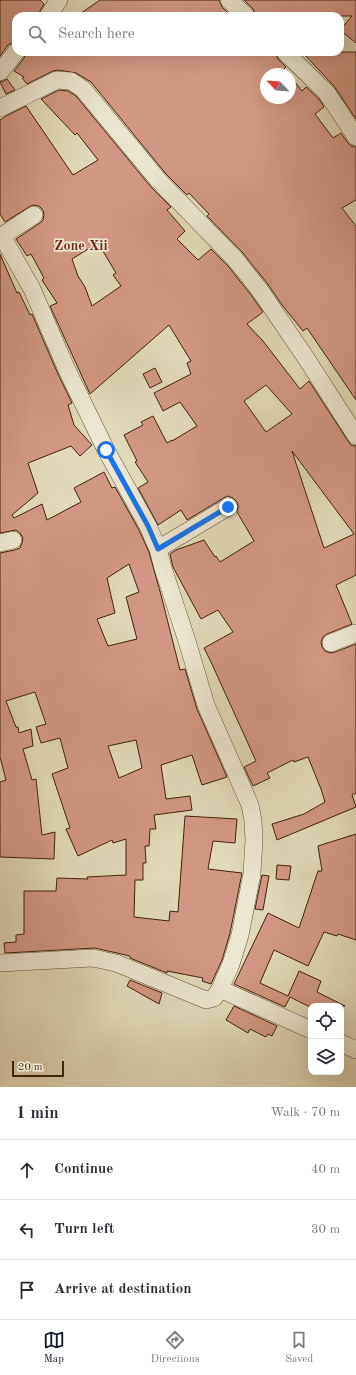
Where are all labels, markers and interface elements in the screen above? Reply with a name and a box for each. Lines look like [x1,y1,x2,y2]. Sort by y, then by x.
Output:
search box [12,12,344,56]
icon: search [26,23,48,45]
text: Search here [58,27,135,42]
north arrow [260,68,296,104]
district label: Zone Xii [54,239,108,253]
route start [97,441,115,459]
route end [219,498,237,516]
map controls [308,1003,344,1075]
button: locate [308,1003,344,1039]
button: layers [308,1039,344,1075]
scale bar [12,1059,64,1078]
text: 20 m [18,1062,43,1073]
text: 1 min [16,1105,59,1122]
text: Walk · 70 m [271,1106,340,1119]
icon: ahead [16,1159,38,1181]
text: Continue [54,1162,113,1177]
text: 40 m [311,1163,340,1176]
icon: left [16,1219,38,1241]
text: Turn left [54,1222,114,1237]
text: 30 m [311,1223,340,1236]
icon: arrive [16,1279,38,1301]
text: Arrive at destination [54,1282,192,1297]
tab: Map [43,1329,65,1367]
tab: Directions [151,1329,199,1367]
tab: Saved [285,1329,313,1367]

